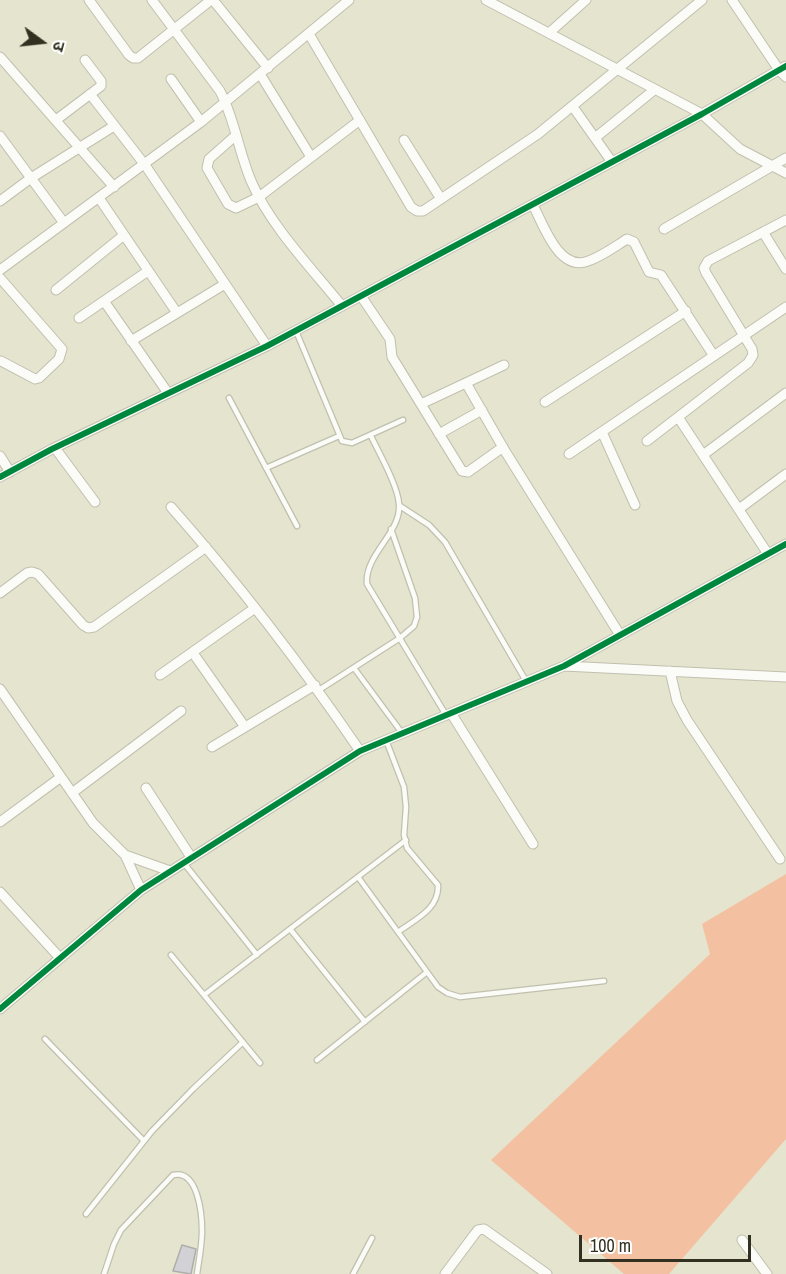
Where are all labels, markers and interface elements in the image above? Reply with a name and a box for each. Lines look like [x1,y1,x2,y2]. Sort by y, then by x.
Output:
north arrow [12,12,72,72]
text: उ [48,39,71,54]
scale bar [582,1223,754,1261]
text: 100 m [590,1233,631,1258]

